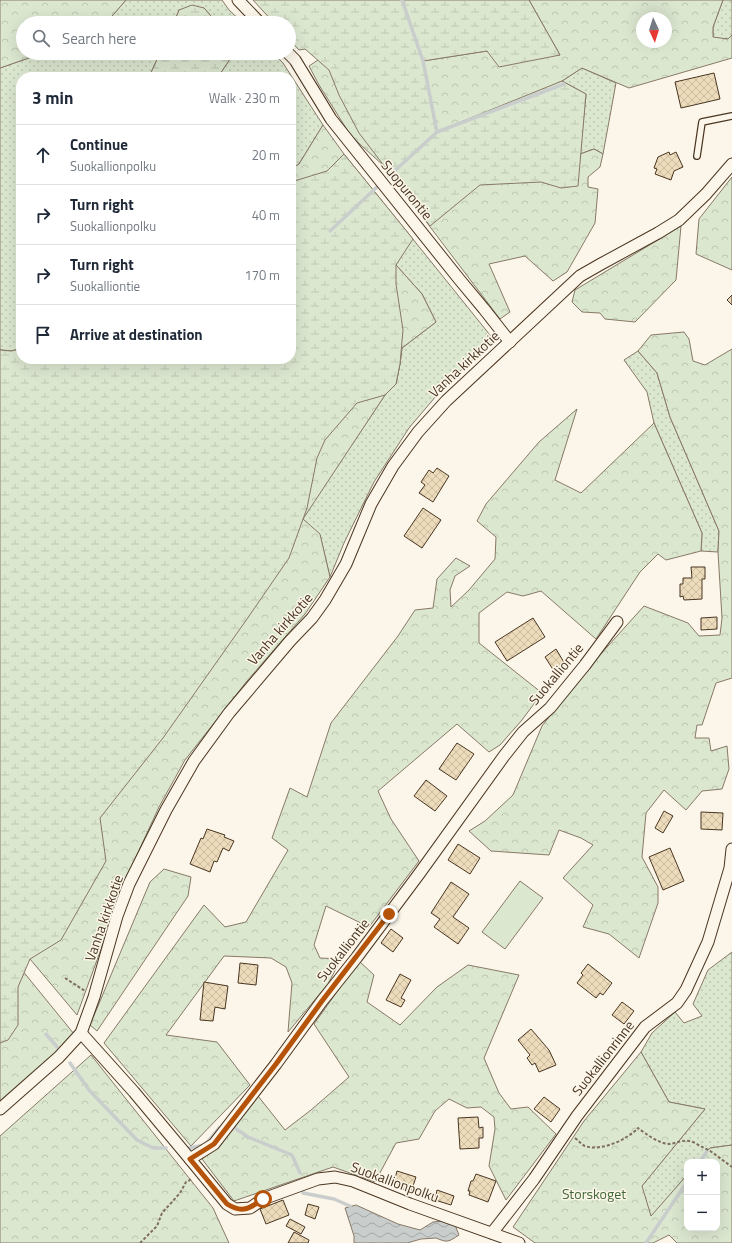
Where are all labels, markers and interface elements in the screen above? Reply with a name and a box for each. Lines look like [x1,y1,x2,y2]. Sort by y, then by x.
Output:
north arrow [636,12,672,48]
search box [16,16,296,60]
icon: search [30,27,52,49]
text: Search here [62,27,136,50]
text: 3 min [32,85,73,111]
text: Walk · 230 m [209,88,280,108]
text: Continue [70,133,128,156]
icon: ahead [32,144,54,166]
text: 20 m [252,145,280,165]
street label: Suopurontie [377,155,438,224]
text: Suokallionpolku [70,156,156,176]
text: Turn right [70,193,134,216]
icon: right [32,204,54,226]
text: 40 m [252,205,280,225]
text: Suokallionpolku [70,216,156,236]
text: Turn right [70,253,134,276]
icon: right [32,264,54,286]
text: 170 m [244,265,280,285]
text: Suokalliontie [70,276,140,296]
text: Arrive at destination [70,323,203,346]
icon: arrive [32,324,54,346]
street label: Vanha kirkkotie [424,325,504,402]
street label: Vanha kirkkotie [242,588,317,670]
street label: Suokalliontie [523,638,588,709]
street label: Vanha kirkkotie [79,872,128,964]
route end [380,905,398,923]
street label: Suokalliontie [311,913,374,986]
street label: Suokallionrinne [566,1016,639,1100]
street label: Suokallionpolku [348,1156,442,1207]
map controls [684,1159,720,1231]
button: + [684,1159,720,1195]
park label: Storskoget [562,1183,626,1204]
route start [254,1190,272,1208]
button: − [684,1195,720,1231]

